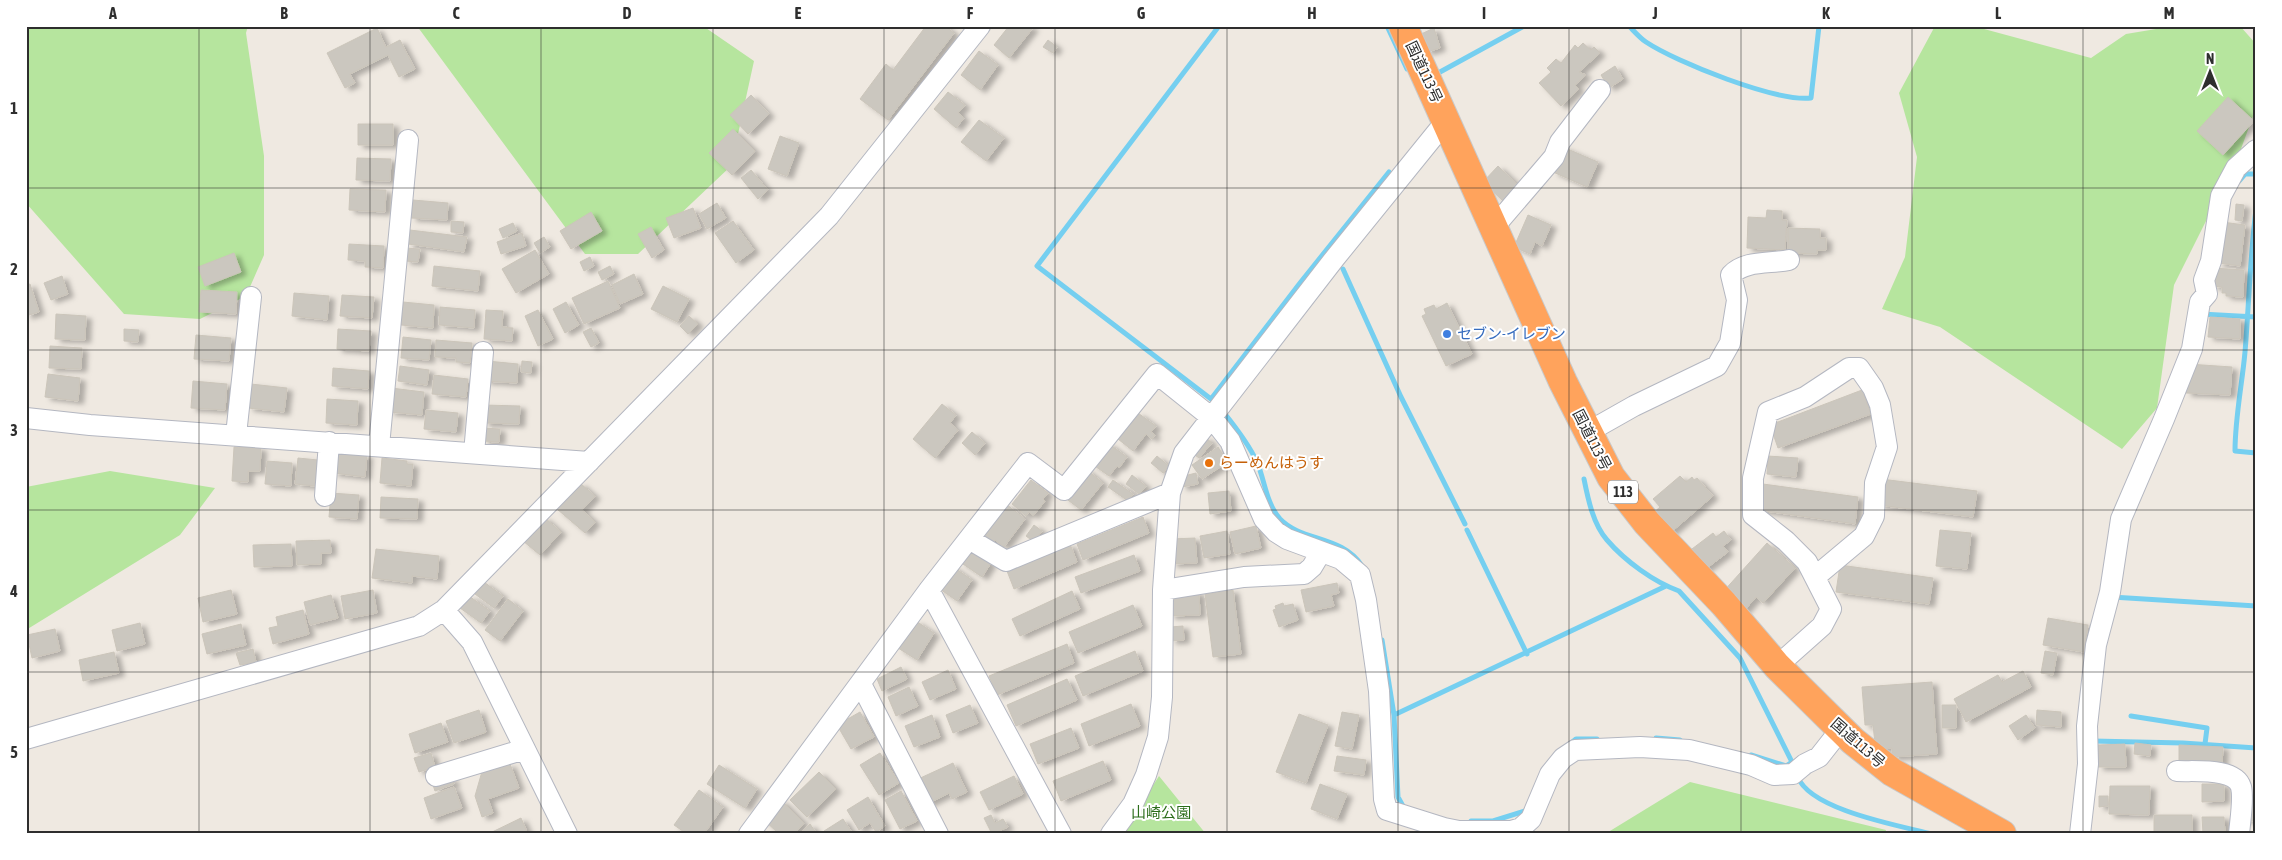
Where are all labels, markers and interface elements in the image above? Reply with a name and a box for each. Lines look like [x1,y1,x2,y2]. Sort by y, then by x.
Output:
text: A [108,4,117,22]
text: B [280,4,288,22]
text: C [452,4,460,22]
text: D [623,4,632,22]
text: E [795,4,802,22]
text: F [967,4,974,22]
text: G [1137,4,1146,22]
text: H [1307,4,1317,22]
text: I [1482,4,1486,22]
text: J [1651,4,1658,22]
text: K [1822,4,1830,22]
text: L [1995,4,2002,22]
text: M [2164,4,2174,22]
street label: 国道113号 [1403,38,1446,105]
north arrow [2184,48,2234,98]
text: N [2206,51,2214,67]
text: 1 [10,99,18,117]
text: 2 [10,260,18,278]
place label: セブン-イレブン [1457,325,1566,342]
marker: セブン-イレブン [1441,328,1453,340]
street label: 国道113号 [1570,406,1615,473]
text: 3 [10,421,18,439]
place label: らーめんはうす [1219,454,1324,471]
marker: らーめんはうす [1203,457,1215,469]
road number: 113 [1608,481,1638,504]
text: 4 [9,582,18,600]
street label: 国道113号 [1828,715,1889,771]
text: 5 [10,743,18,761]
park label: 山崎公園 [1131,804,1191,821]

